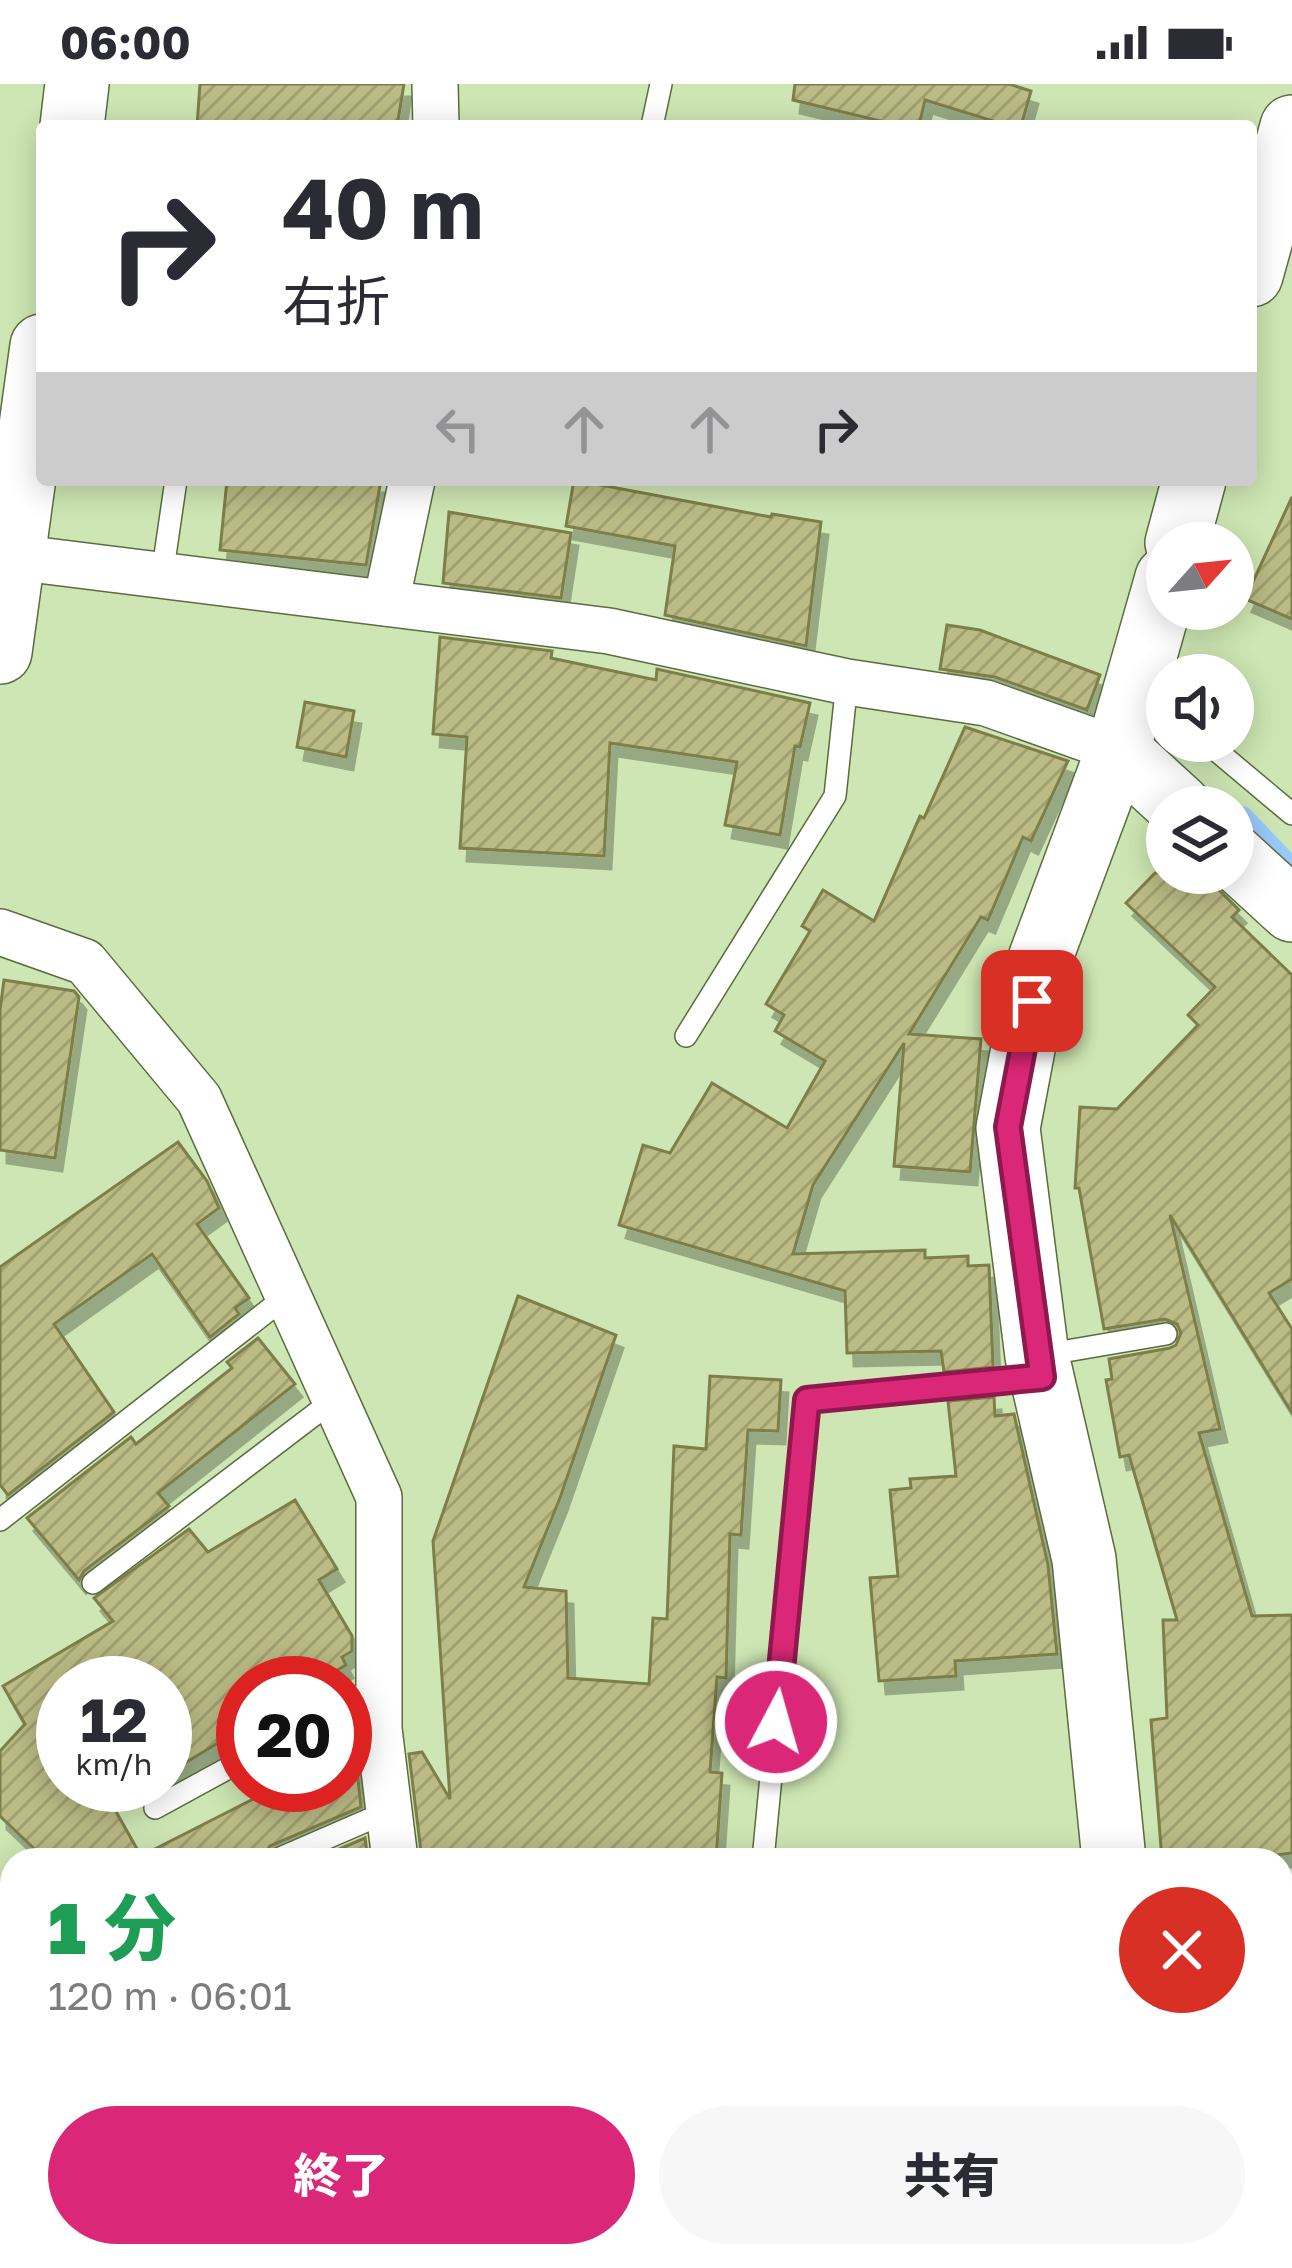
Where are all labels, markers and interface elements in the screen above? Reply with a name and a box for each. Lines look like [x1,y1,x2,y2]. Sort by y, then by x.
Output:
text: 06:00 [60,15,191,69]
text: 40 m [282,157,484,257]
icon: right [84,168,240,324]
text: 右折 [282,268,390,333]
icon: left [425,396,491,462]
icon: ahead [551,396,617,462]
icon: ahead [677,396,743,462]
icon: right [803,396,869,462]
north arrow [1146,522,1254,630]
map controls [1146,522,1254,894]
button: sound [1146,654,1254,762]
button: layers [1146,786,1254,894]
pin [981,950,1083,1052]
icon: arrive [999,968,1065,1034]
speed limit sign: 20 [216,1656,372,1812]
position arrow [713,1659,839,1785]
text: 12 [80,1683,148,1755]
text: km/h [76,1746,152,1782]
text: 1 分 [48,1883,176,1970]
button: close [1119,1887,1245,2013]
text: 120 m · 06:01 [48,1972,292,2019]
button: 終了 [48,2106,635,2244]
button: 共有 [659,2106,1245,2244]

